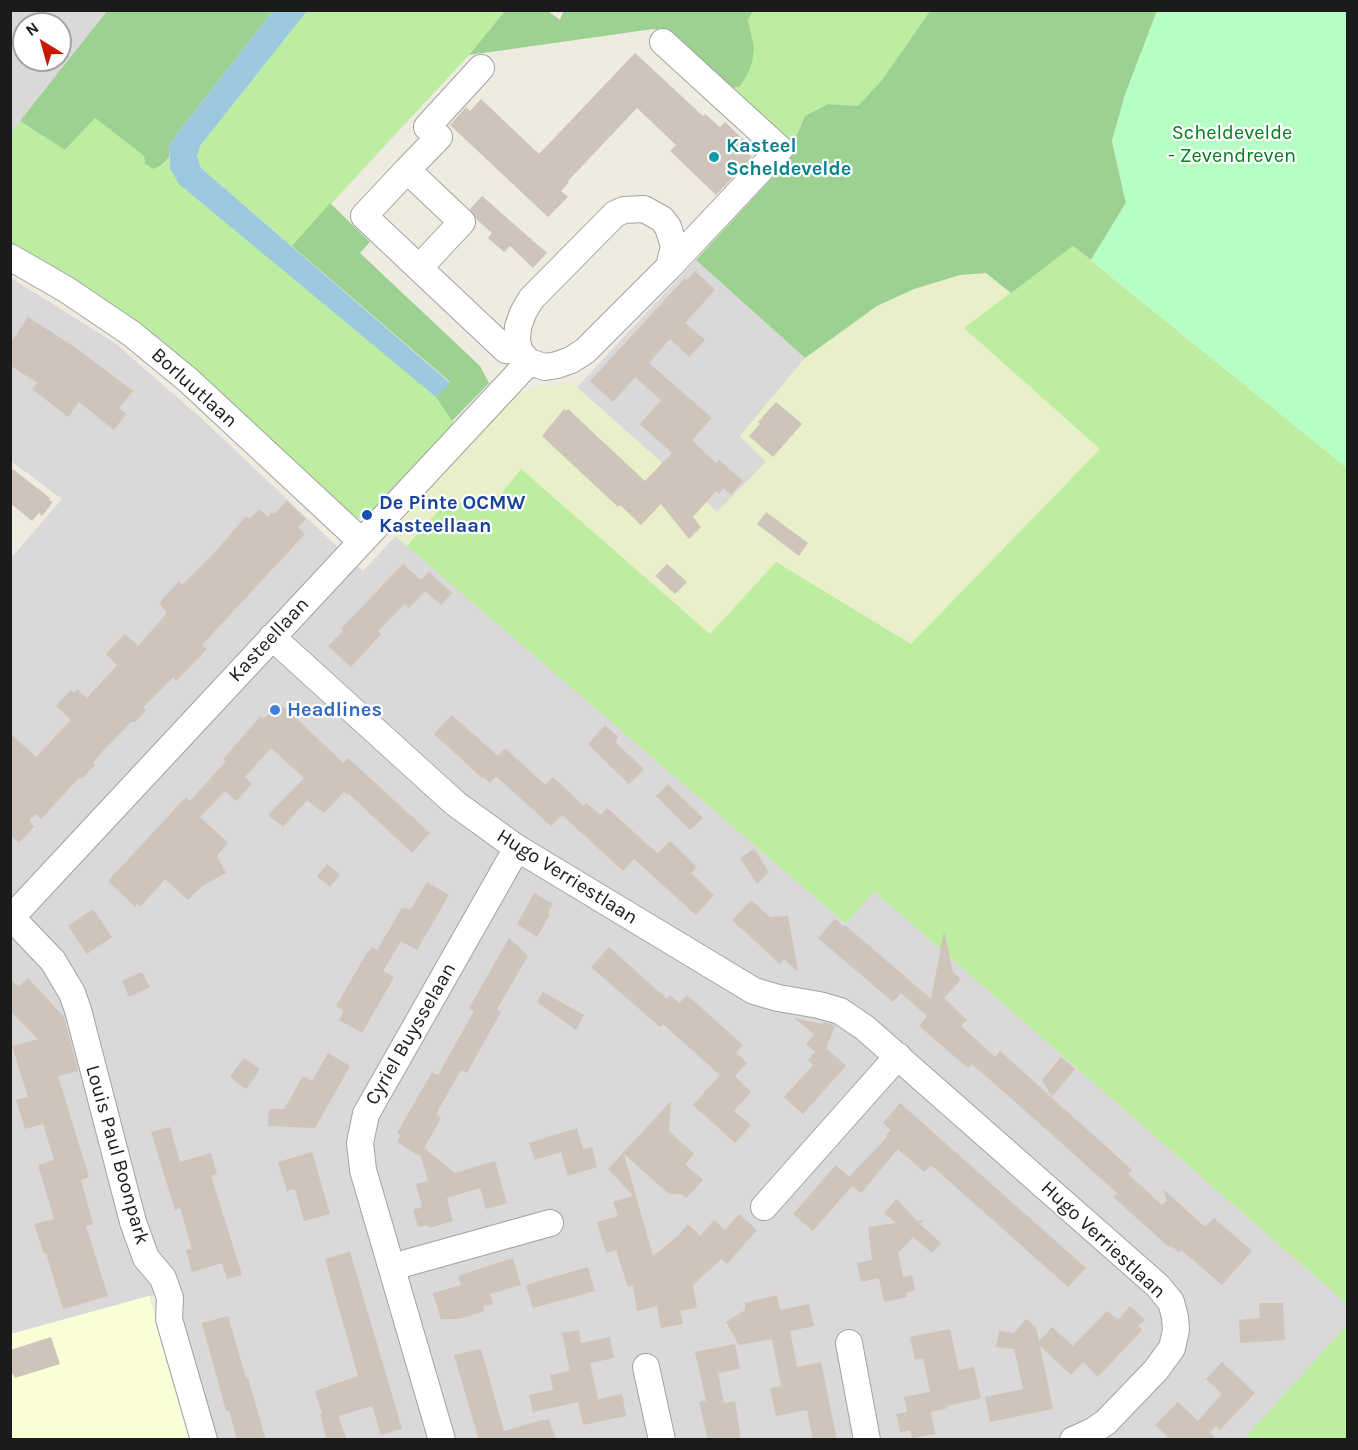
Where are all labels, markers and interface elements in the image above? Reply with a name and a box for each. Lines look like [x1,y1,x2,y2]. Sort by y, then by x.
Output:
north arrow [12,12,72,72]
text: N [22,18,42,40]
park label: Scheldevelde - Zevendreven [1168,121,1296,168]
place label: Kasteel Scheldevelde [726,134,851,181]
marker: Kasteel Scheldevelde [707,150,721,164]
street label: Borluutlaan [146,343,242,433]
place label: De Pinte OCMW Kasteellaan [379,491,525,538]
marker: De Pinte OCMW Kasteellaan [360,508,374,522]
street label: Kasteellaan [224,593,314,687]
place label: Headlines [287,698,382,722]
marker: Headlines [268,703,282,717]
street label: Hugo Verriestlaan [492,824,642,930]
street label: Cyriel Buysselaan [361,959,461,1109]
street label: Louis Paul Boonpark [80,1062,154,1248]
street label: Hugo Verriestlaan [1036,1176,1170,1304]

